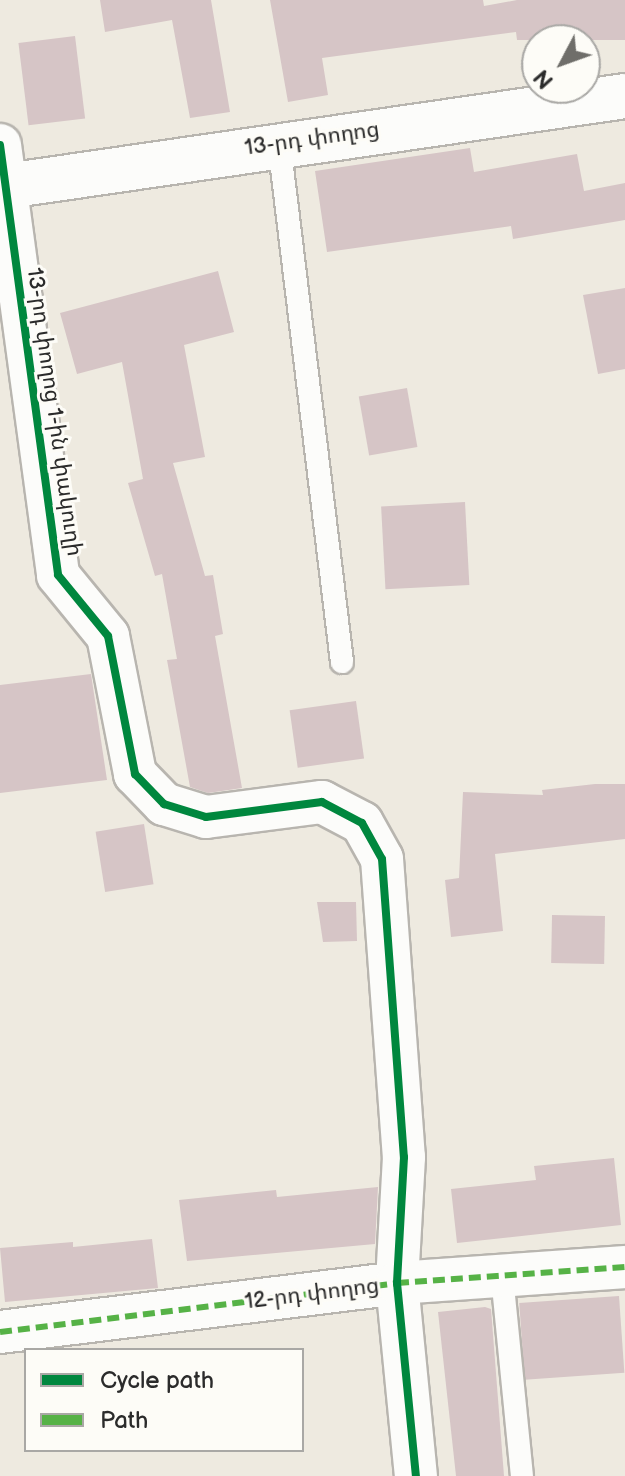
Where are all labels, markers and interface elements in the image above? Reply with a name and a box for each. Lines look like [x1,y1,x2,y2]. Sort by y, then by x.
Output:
north arrow [521,24,601,104]
text: N [528,64,560,94]
street label: 13-րդ փողոց [243,116,381,162]
street label: 13-րդ փողոց 1-ին փակուղի [21,266,87,558]
street label: 12-րդ փողոց [243,1273,381,1315]
legend [24,1348,304,1452]
text: Cycle path [100,1366,214,1395]
text: Path [100,1406,148,1435]

